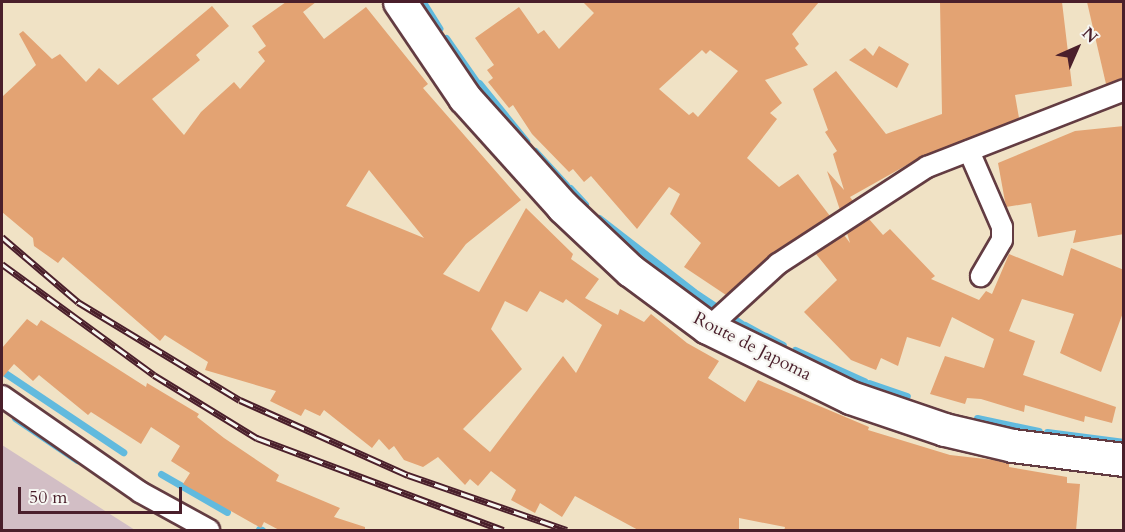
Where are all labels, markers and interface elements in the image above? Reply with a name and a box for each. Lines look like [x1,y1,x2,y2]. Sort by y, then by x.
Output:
north arrow [1047,18,1107,78]
text: N [1077,23,1102,48]
street label: Route de Japoma [689,308,815,386]
scale bar [21,475,184,513]
text: 50 m [29,485,68,510]

